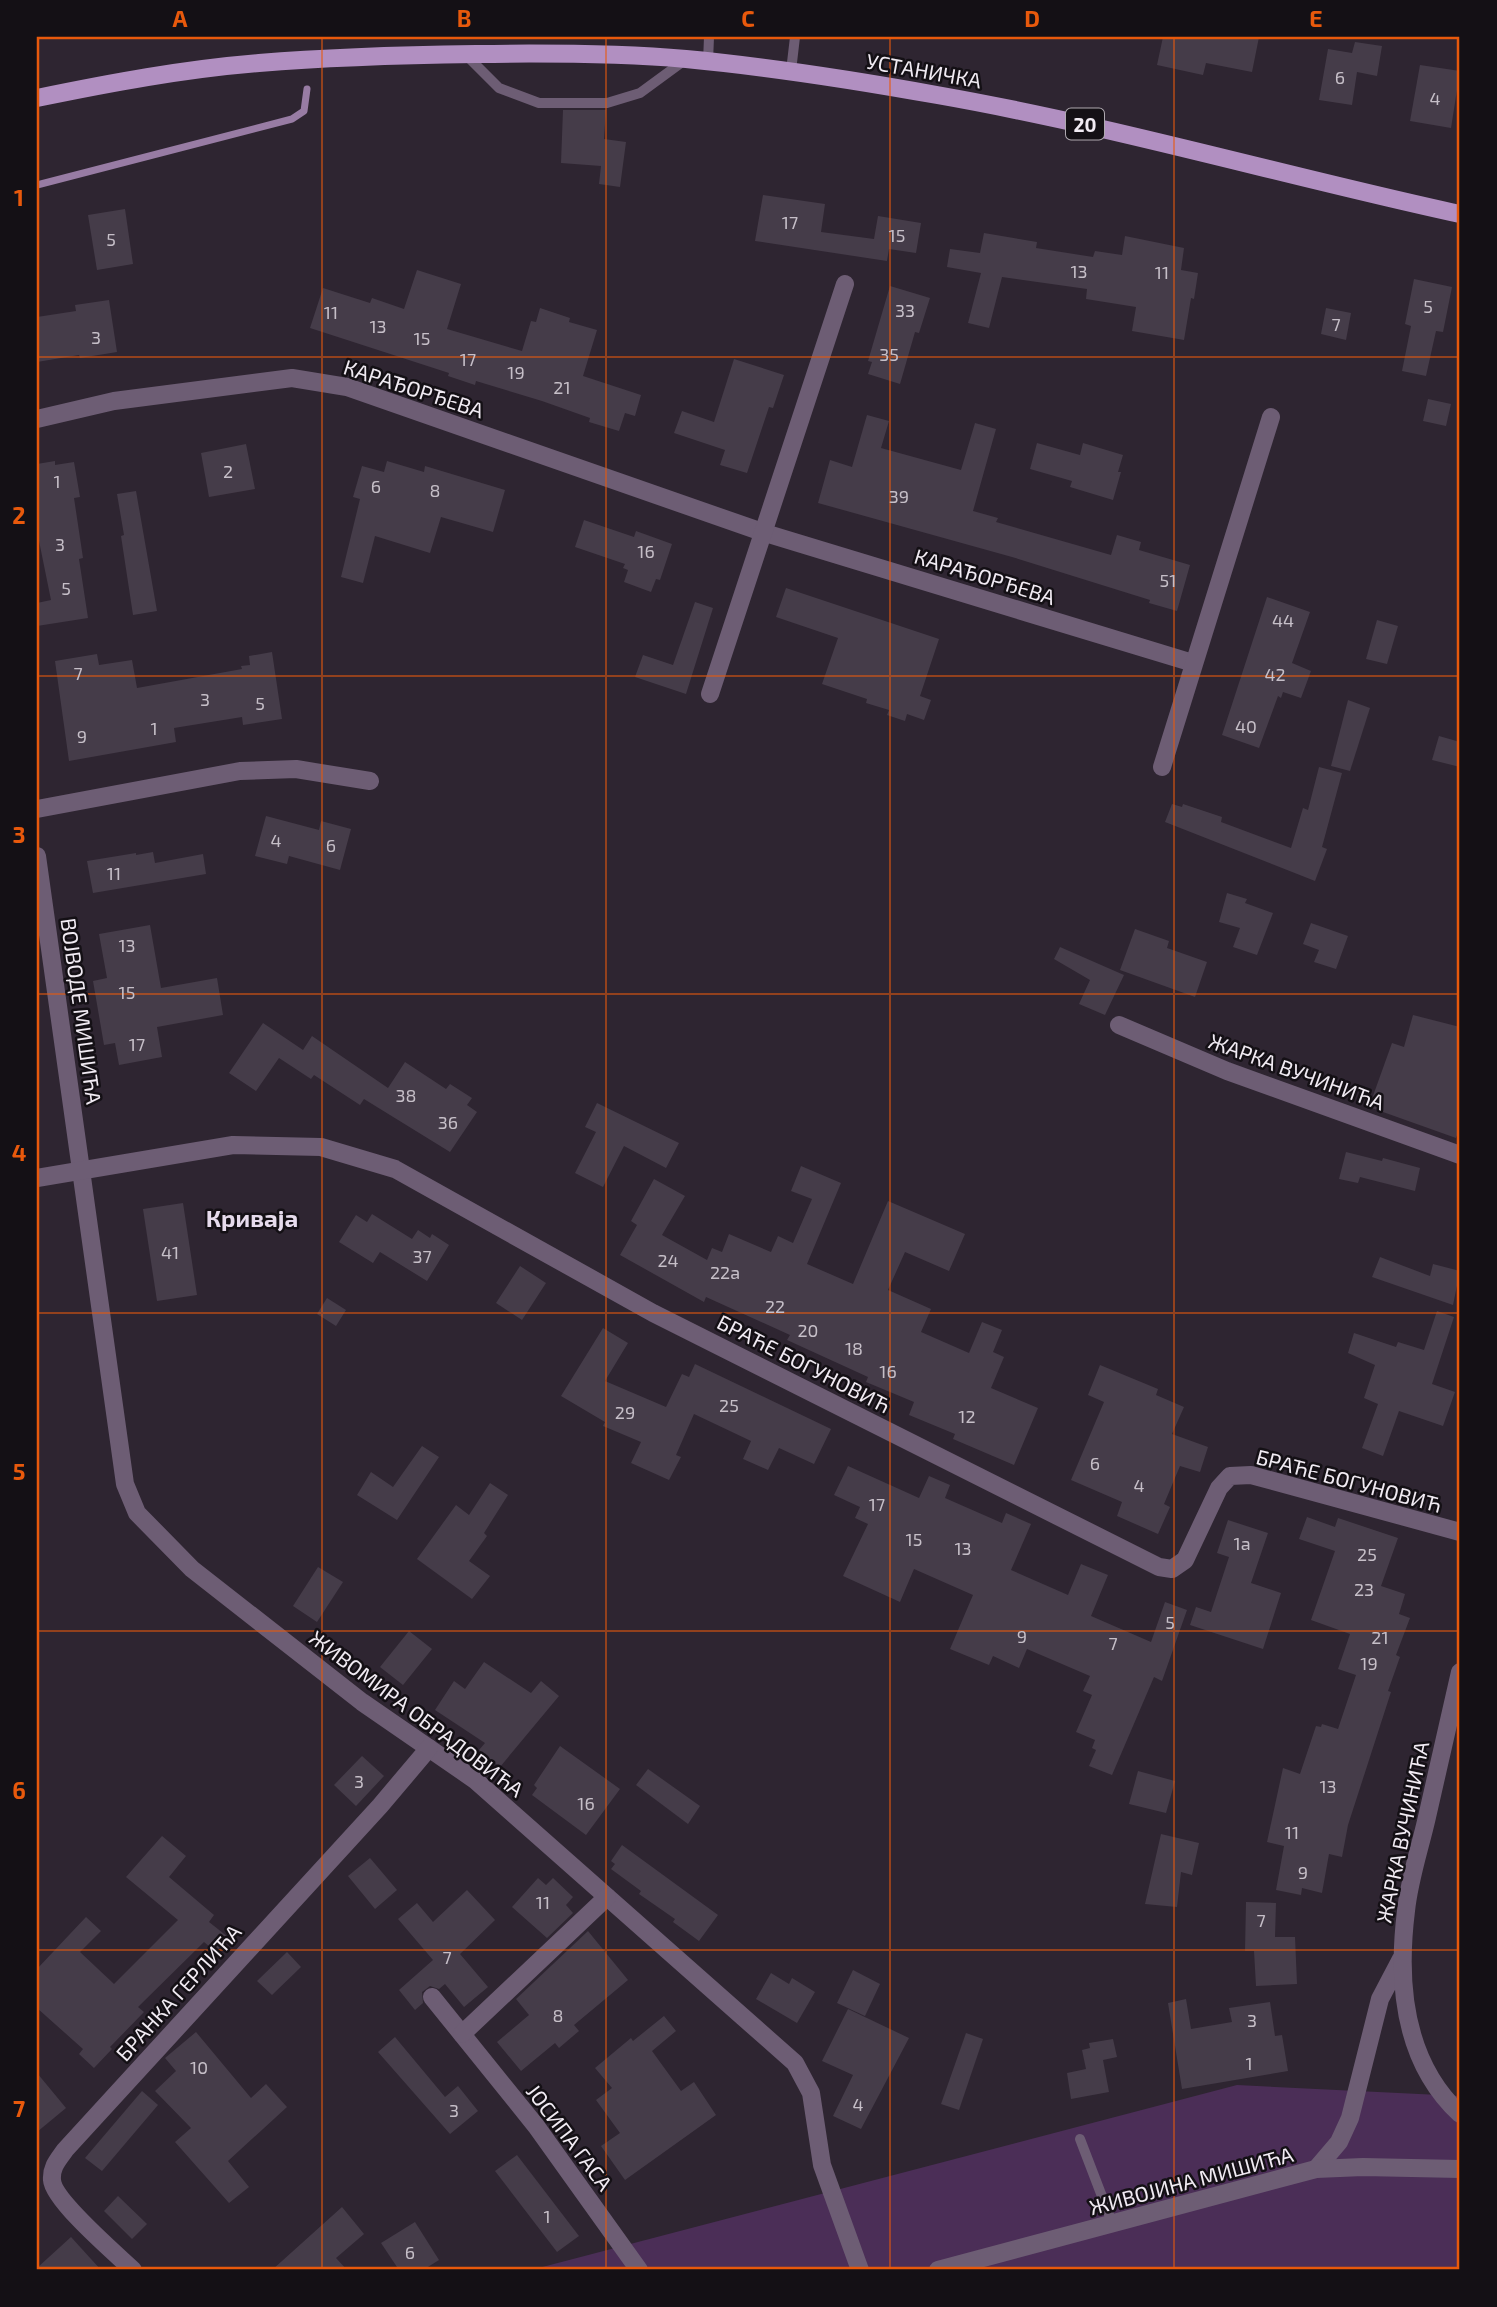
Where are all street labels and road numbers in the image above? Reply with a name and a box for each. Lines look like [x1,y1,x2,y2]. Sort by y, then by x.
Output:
street label: УСТАНИЧКА [865,48,983,92]
road number: 20 [1066,108,1104,140]
street label: КАРАЂОРЂЕВА [341,354,487,422]
street label: КАРАЂОРЂЕВА [912,543,1058,609]
street label: ВОЈВОДЕ МИШИЋА [57,916,107,1106]
street label: ЖАРКА ВУЧИНИЋА [1206,1028,1388,1114]
street label: БРАЋЕ БОГУНОВИЋ [713,1309,895,1417]
street label: БРАЋЕ БОГУНОВИЋ [1254,1443,1444,1517]
street label: ЖИВОМИРА ОБРАДОВИЋА [305,1624,529,1802]
street label: ЖАРКА ВУЧИНИЋА [1371,1739,1433,1925]
street label: БРАНКА ГЕРЛИЋА [110,1919,246,2065]
street label: ЈОСИПА ГАСА [522,2079,618,2195]
street label: ЖИВОЈИНА МИШИЋА [1086,2141,1296,2219]

